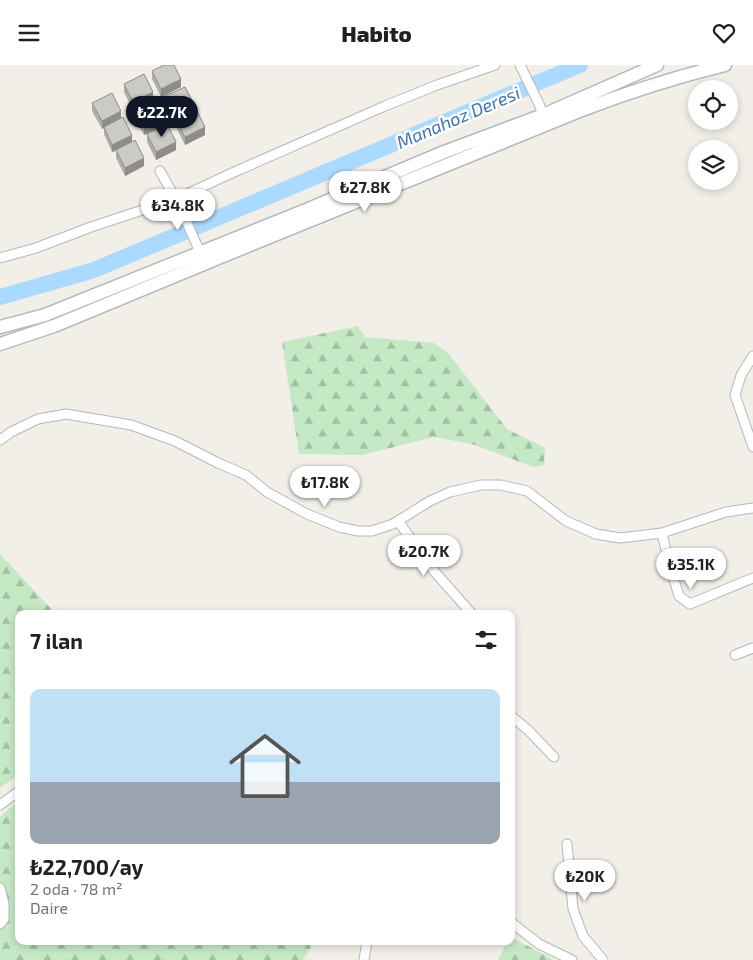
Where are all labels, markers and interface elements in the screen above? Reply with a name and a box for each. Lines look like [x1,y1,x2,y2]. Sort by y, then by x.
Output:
icon: menu [15,19,43,47]
icon: heart [710,19,738,47]
text: Habito [341,20,412,46]
map controls [688,80,738,190]
button: locate [688,80,738,130]
water label: Manahoz Deresi [393,81,523,153]
pin: ₺22.7K [121,95,203,138]
text: ₺22.7K [137,102,187,121]
button: layers [688,140,738,190]
pin: ₺27.8K [324,171,406,213]
text: ₺27.8K [340,177,390,196]
pin: ₺34.8K [137,189,219,231]
text: ₺34.8K [152,195,204,214]
pin: ₺17.8K [284,465,366,508]
text: ₺17.8K [301,472,349,491]
pin: ₺20.7K [383,535,465,577]
text: ₺20.7K [399,541,449,560]
pin: ₺35.1K [650,547,732,590]
text: ₺35.1K [667,554,715,573]
icon: filters [472,626,500,654]
text: 7 ilan [30,628,83,653]
icon: home [220,721,310,811]
text: ₺22,700/ay [30,854,144,879]
pin: ₺20K [555,859,615,902]
text: ₺20K [565,866,605,885]
text: 2 oda · 78 m² [30,879,123,898]
text: Daire [30,898,68,917]

